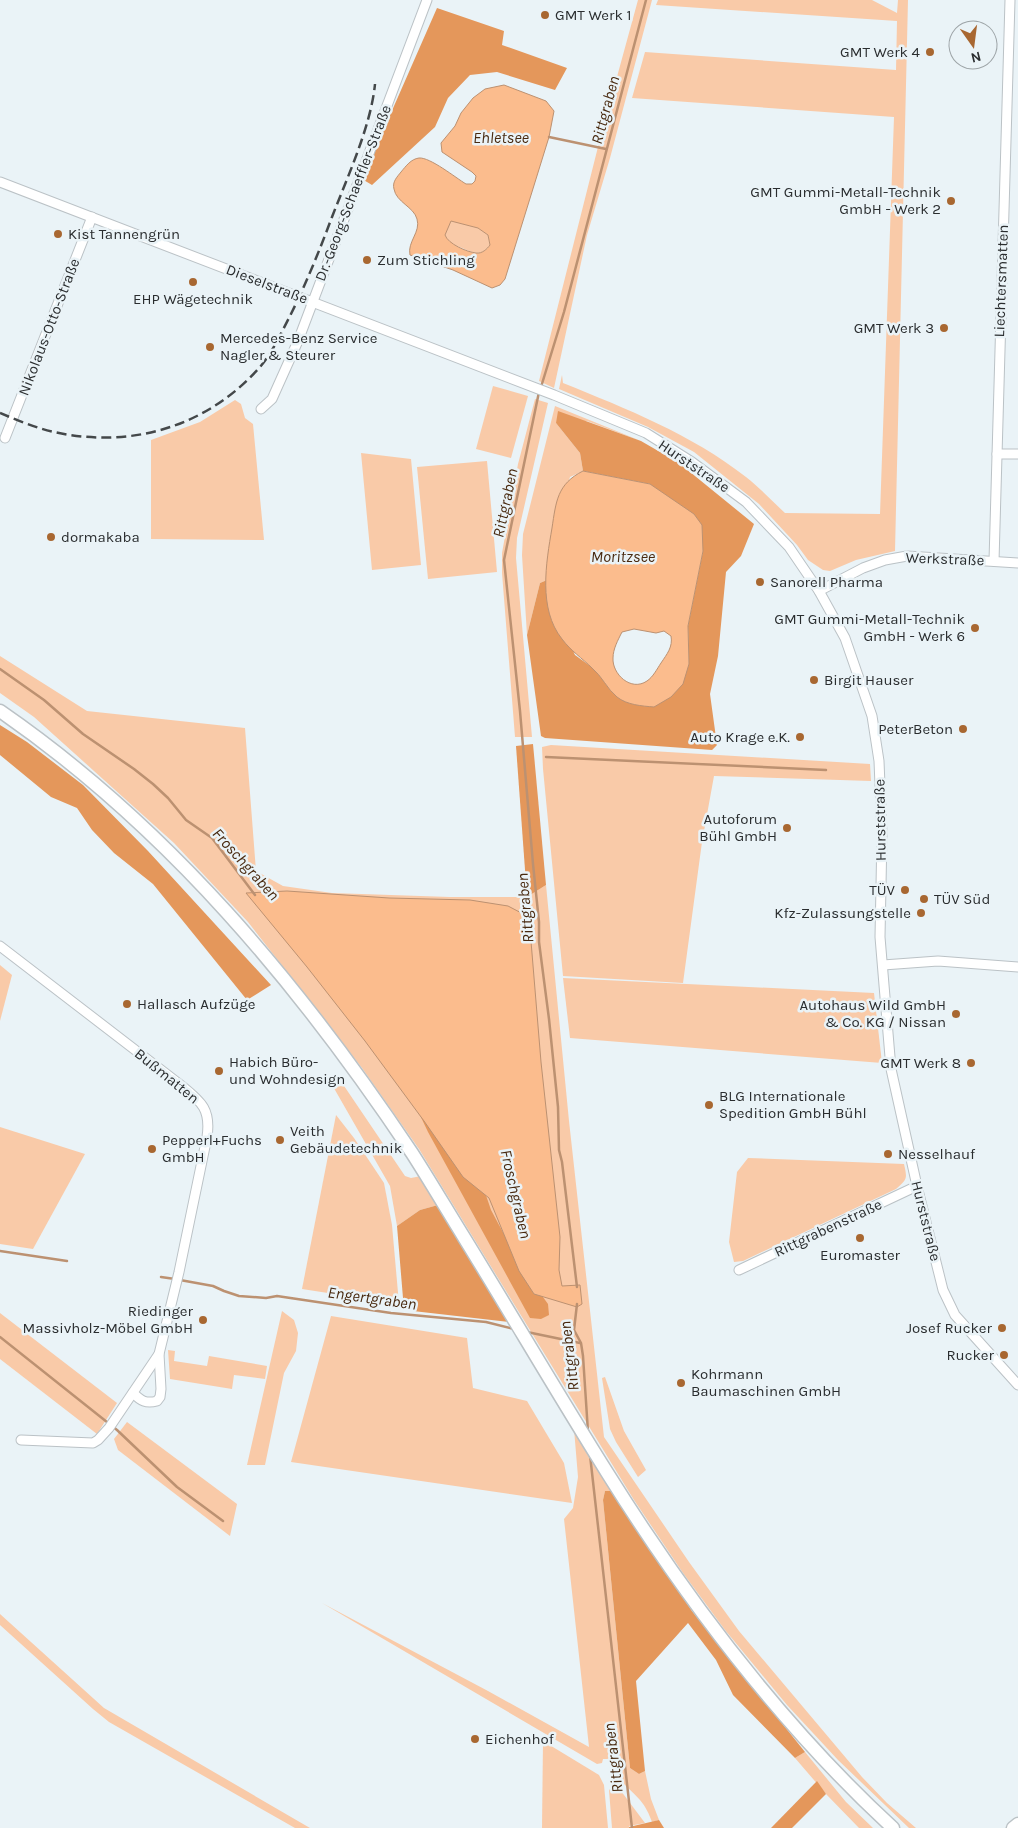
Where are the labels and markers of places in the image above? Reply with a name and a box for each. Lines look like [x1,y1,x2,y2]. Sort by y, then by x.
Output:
place label: GMT Werk 1 [555,6,631,24]
marker: GMT Werk 1 [539,9,551,21]
place label: GMT Werk 4 [840,43,921,61]
marker: GMT Werk 4 [924,46,936,58]
place label: GMT Gummi-Metall-Technik GmbH - Werk 2 [750,183,941,218]
marker: GMT Gummi-Metall-Technik GmbH - Werk 2 [945,195,957,207]
place label: Kist Tannengrün [68,225,180,243]
marker: Kist Tannengrün [52,228,64,240]
place label: Zum Stichling [377,251,475,269]
marker: Zum Stichling [361,254,373,266]
marker: EHP Wägetechnik [187,276,199,288]
place label: EHP Wägetechnik [133,290,253,308]
place label: GMT Werk 3 [854,319,934,337]
marker: GMT Werk 3 [938,322,950,334]
place label: Mercedes-Benz Service Nagler & Steurer [220,329,377,364]
marker: Mercedes-Benz Service Nagler & Steurer [204,341,216,353]
place label: dormakaba [61,528,140,546]
marker: dormakaba [45,531,57,543]
place label: Sanorell Pharma [770,573,883,591]
marker: Sanorell Pharma [754,576,766,588]
place label: GMT Gummi-Metall-Technik GmbH - Werk 6 [774,610,965,645]
marker: GMT Gummi-Metall-Technik GmbH - Werk 6 [969,622,981,634]
place label: Birgit Hauser [824,671,914,689]
marker: Birgit Hauser [808,674,820,686]
place label: PeterBeton [878,720,953,738]
marker: PeterBeton [957,723,969,735]
place label: Auto Krage e.K. [690,728,790,746]
marker: Auto Krage e.K. [794,731,806,743]
place label: Autoforum Bühl GmbH [699,810,777,845]
marker: Autoforum Bühl GmbH [781,822,793,834]
place label: TÜV [869,881,896,899]
marker: TÜV [899,884,911,896]
place label: TÜV Süd [934,890,990,908]
marker: TÜV Süd [918,893,930,905]
place label: Kfz-Zulassungstelle [774,904,911,922]
marker: Kfz-Zulassungstelle [915,907,927,919]
place label: Hallasch Aufzüge [137,995,255,1013]
place label: Autohaus Wild GmbH & Co. KG / Nissan [799,996,946,1031]
marker: Hallasch Aufzüge [121,998,133,1010]
marker: Autohaus Wild GmbH & Co. KG / Nissan [950,1008,962,1020]
place label: Habich Büro- und Wohndesign [229,1053,345,1088]
place label: GMT Werk 8 [880,1054,961,1072]
marker: GMT Werk 8 [965,1057,977,1069]
marker: Habich Büro- und Wohndesign [213,1065,225,1077]
place label: BLG Internationale Spedition GmbH Bühl [719,1087,867,1122]
marker: BLG Internationale Spedition GmbH Bühl [703,1099,715,1111]
place label: Veith Gebäudetechnik [290,1122,402,1157]
place label: Pepperl+Fuchs GmbH [162,1131,262,1166]
marker: Veith Gebäudetechnik [274,1134,286,1146]
marker: Pepperl+Fuchs GmbH [146,1143,158,1155]
place label: Nesselhauf [898,1145,976,1163]
marker: Nesselhauf [882,1148,894,1160]
marker: Euromaster [854,1232,866,1244]
place label: Euromaster [820,1246,901,1264]
place label: Riedinger Massivholz-Möbel GmbH [23,1302,194,1337]
marker: Riedinger Massivholz-Möbel GmbH [197,1314,209,1326]
place label: Josef Rucker [906,1319,993,1337]
marker: Josef Rucker [996,1322,1008,1334]
place label: Rucker [946,1346,995,1364]
marker: Rucker [998,1349,1010,1361]
place label: Kohrmann Baumaschinen GmbH [691,1365,841,1400]
marker: Kohrmann Baumaschinen GmbH [675,1377,687,1389]
place label: Eichenhof [485,1730,555,1748]
marker: Eichenhof [469,1733,481,1745]

